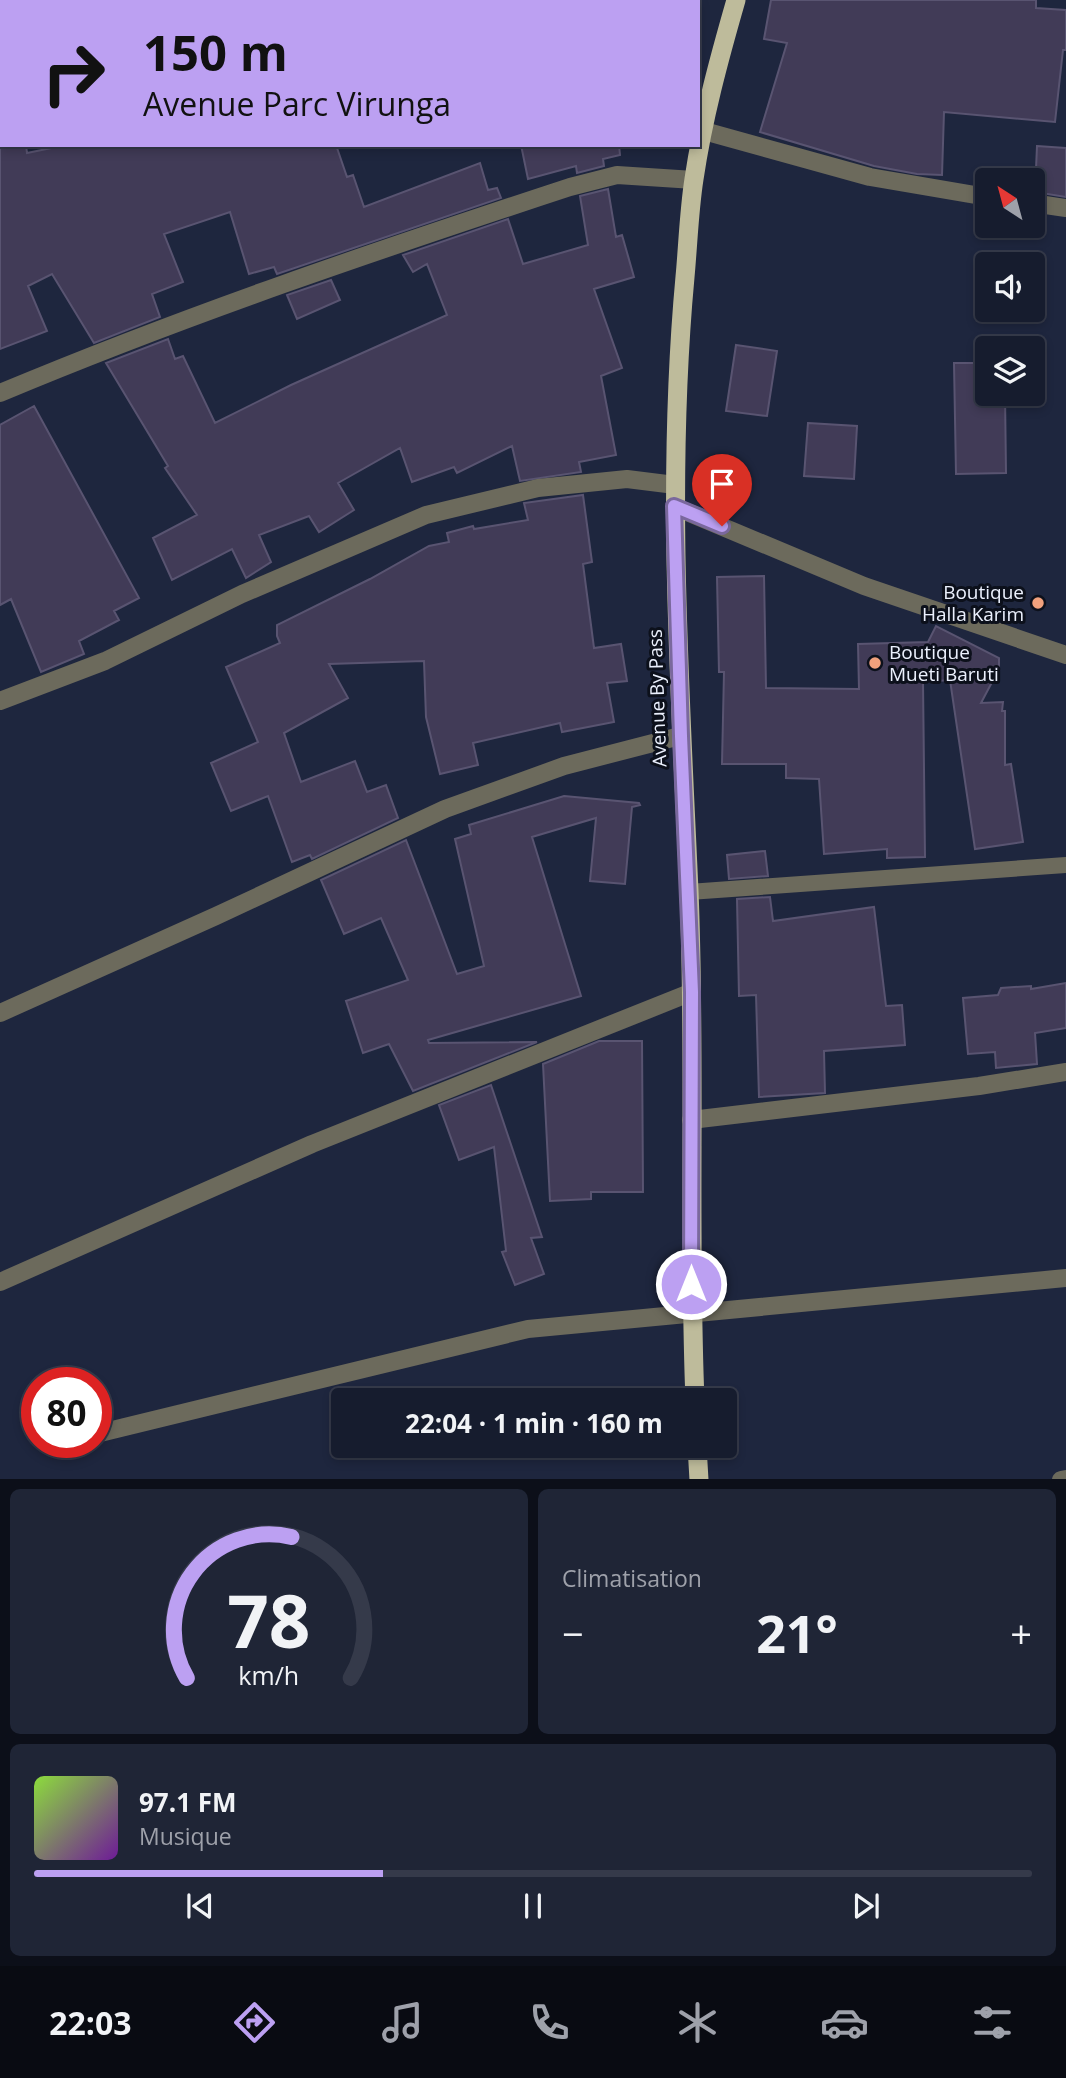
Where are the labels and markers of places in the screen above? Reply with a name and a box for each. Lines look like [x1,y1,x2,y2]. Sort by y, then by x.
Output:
pin [692,454,752,526]
place label: Boutique Halla Karim [922,579,1024,627]
marker: Boutique Halla Karim [1030,595,1046,611]
place label: Boutique Mueti Baruti [889,639,999,687]
marker: Boutique Mueti Baruti [867,655,883,671]

